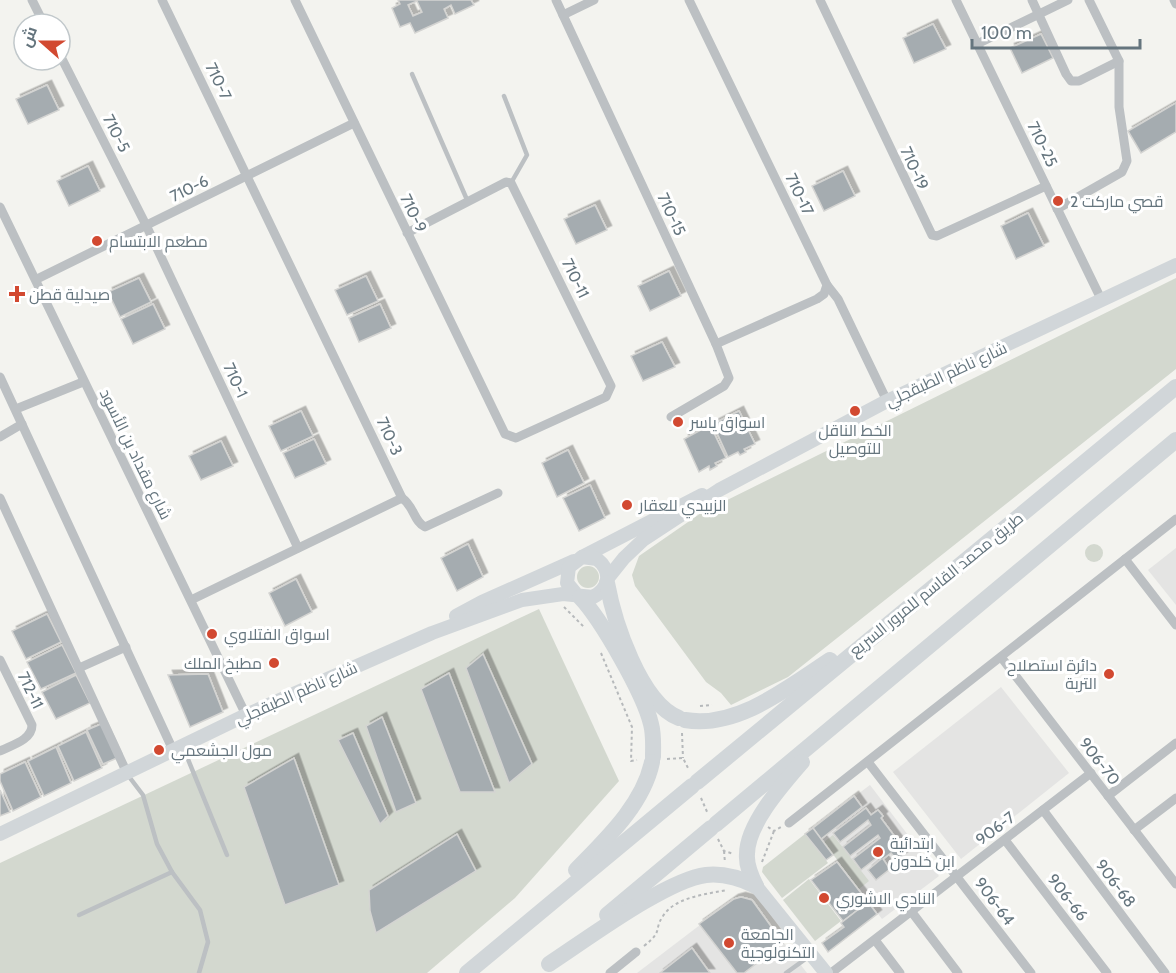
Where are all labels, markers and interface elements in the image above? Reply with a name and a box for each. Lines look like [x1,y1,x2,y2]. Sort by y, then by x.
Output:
north arrow [12,12,72,72]
scale bar [972,12,1140,50]
text: 100 m [981,22,1032,44]
text: ش [16,24,41,50]
street label: 710-7 [201,60,236,103]
street label: 710-5 [99,111,134,155]
street label: 710-25 [1023,118,1062,170]
street label: 710-19 [896,144,933,193]
street label: 710-17 [781,170,818,218]
street label: 710-6 [167,171,212,206]
street label: 710-15 [653,190,690,239]
street label: 710-9 [396,191,431,236]
place label: قصي ماركت 2 [1070,192,1164,214]
marker: قصي ماركت 2 [1051,194,1065,208]
place label: مطعم الابتسام [109,232,208,253]
marker: مطعم الابتسام [90,234,104,248]
street label: 710-11 [558,255,593,301]
place label: صيدلية قطن [29,285,110,305]
marker: صيدلية قطن [10,287,24,301]
street label: شارع ناظم الطبقجلي [883,338,1012,415]
street label: 710-1 [219,360,252,401]
street label: شارع مقداد بن الأسود [94,386,175,524]
marker: الخط الناقل للتوصيل [848,404,862,418]
place label: اسواق ياسر [689,413,765,433]
street label: 710-3 [373,414,407,458]
marker: اسواق ياسر [671,415,685,429]
place label: الخط الناقل للتوصيل [818,421,892,459]
place label: الزبيدي للعقار [638,496,727,519]
marker: الزبيدي للعقار [620,498,634,512]
street label: طريق محمد القاسم للمرور السريع [846,508,1028,662]
place label: اسواق الفتلاوي [224,625,330,648]
marker: اسواق الفتلاوي [205,627,219,641]
place label: مطبخ الملك [184,654,262,675]
marker: مطبخ الملك [267,656,281,670]
place label: دائرة استصلاح التربة [1007,656,1097,693]
street label: شارع ناظم الطبقجلي [232,658,362,733]
marker: دائرة استصلاح التربة [1102,667,1116,681]
street label: 712-11 [14,669,48,712]
street label: 906-70 [1075,734,1124,789]
place label: مول الجشعمي [171,741,272,764]
marker: مول الجشعمي [152,743,166,757]
street label: 906-7 [972,808,1019,849]
place label: ابتدائية ابن خلدون [890,834,955,872]
marker: ابتدائية ابن خلدون [871,845,885,859]
street label: 906-68 [1091,856,1140,911]
street label: 906-66 [1043,870,1092,925]
street label: 906-64 [971,874,1019,929]
place label: النادي الاشوري [836,889,935,912]
marker: النادي الاشوري [817,891,831,905]
place label: الجامعة التكنولوجية [741,925,815,962]
marker: الجامعة التكنولوجية [722,936,736,950]

